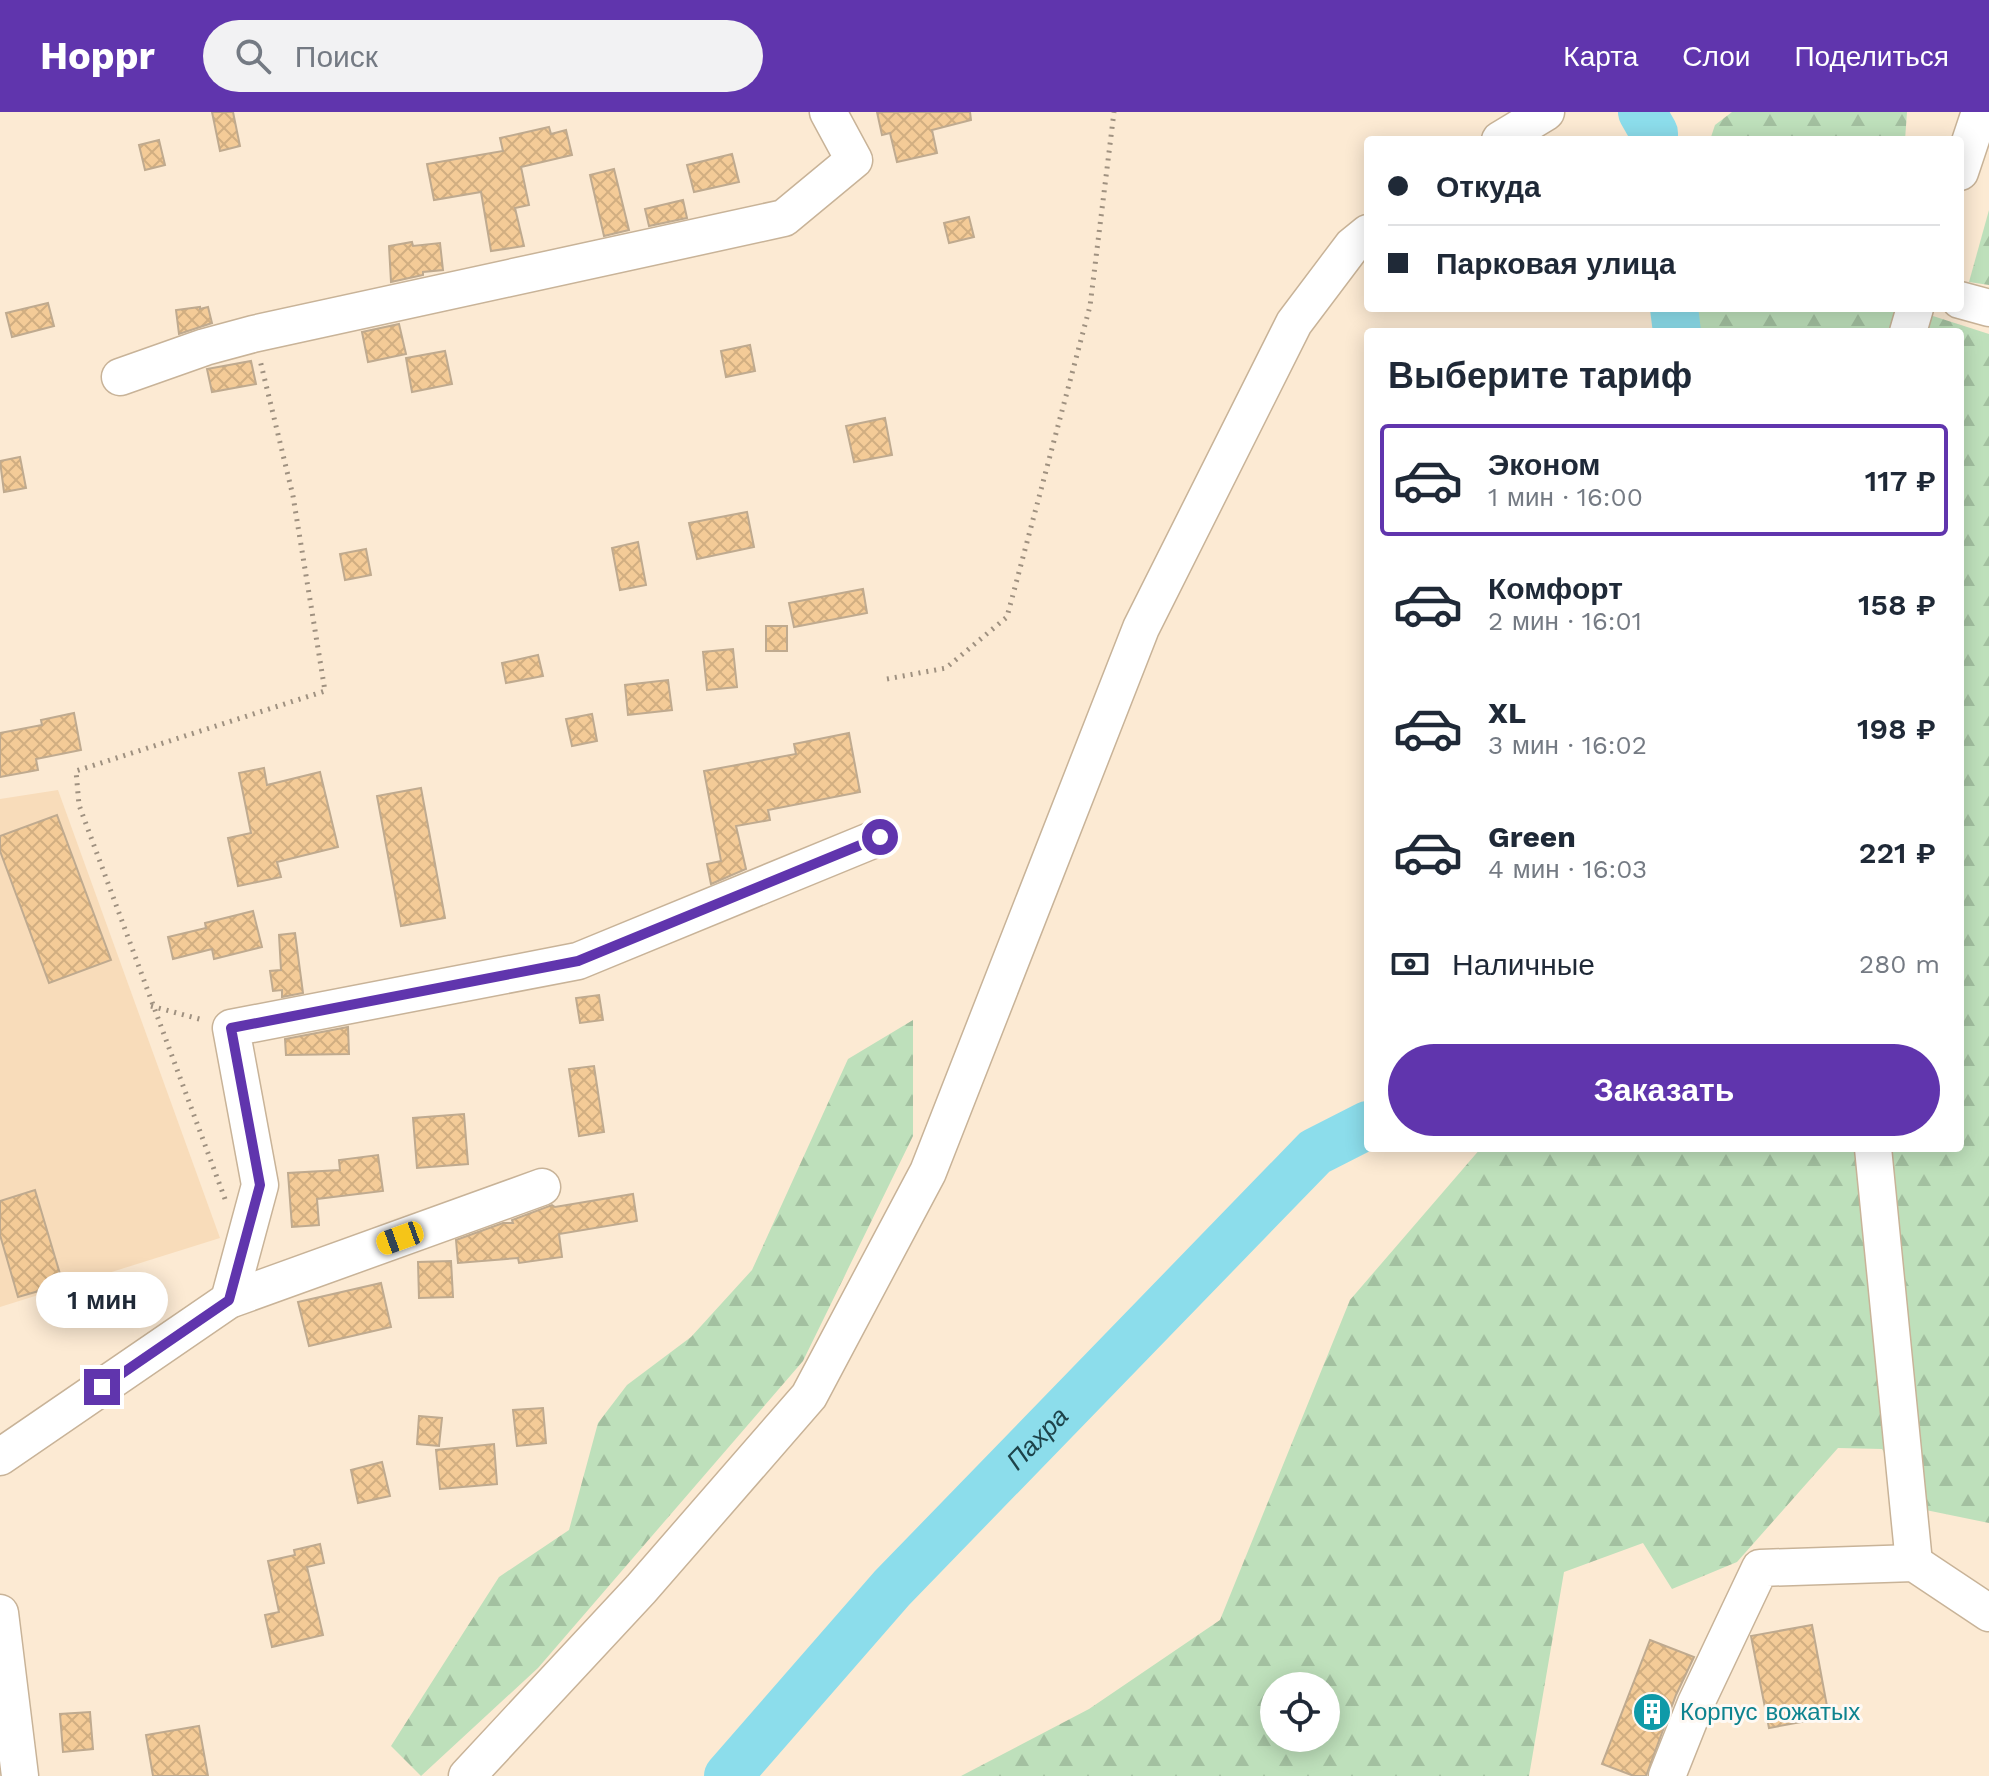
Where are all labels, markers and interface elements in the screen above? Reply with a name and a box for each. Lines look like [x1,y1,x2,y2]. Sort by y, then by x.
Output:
search box [203,20,763,92]
text: Hoppr [40,34,155,78]
icon: search [231,34,275,78]
text: Поиск [295,39,378,74]
text: Карта [1563,40,1638,73]
text: Слои [1682,40,1750,73]
text: Поделиться [1794,40,1949,73]
text: Откуда [1436,169,1541,204]
text: Парковая улица [1436,246,1676,281]
text: Выберите тариф [1388,355,1692,397]
icon: car [1392,444,1464,516]
text: Эконом [1488,447,1601,482]
text: 117 ₽ [1865,463,1936,498]
text: 1 мин · 16:00 [1488,482,1643,512]
icon: car [1392,568,1464,640]
text: Комфорт [1488,571,1623,606]
text: 158 ₽ [1858,587,1936,622]
text: 2 мин · 16:01 [1488,606,1642,636]
icon: car [1392,692,1464,764]
text: XL [1488,695,1526,730]
text: 198 ₽ [1857,711,1936,746]
text: 3 мин · 16:02 [1488,730,1647,760]
icon: car [1392,816,1464,888]
route start [862,819,898,855]
text: Green [1488,819,1576,854]
text: 221 ₽ [1859,835,1936,870]
text: 4 мин · 16:03 [1488,854,1647,884]
icon: cash [1388,942,1432,986]
text: Наличные [1452,947,1595,982]
text: 280 m [1859,949,1940,979]
button: Заказать [1388,1044,1940,1136]
car [373,1219,427,1257]
callout: 1 мин [36,1271,168,1327]
text: 1 мин [67,1285,137,1315]
route end [84,1369,120,1405]
water label: Пахра [1000,1401,1074,1476]
map controls [1260,1672,1340,1752]
button: locate [1260,1672,1340,1752]
building icon: Корпус вожатых [1631,1691,1673,1733]
place label: Корпус вожатых [1680,1698,1860,1726]

